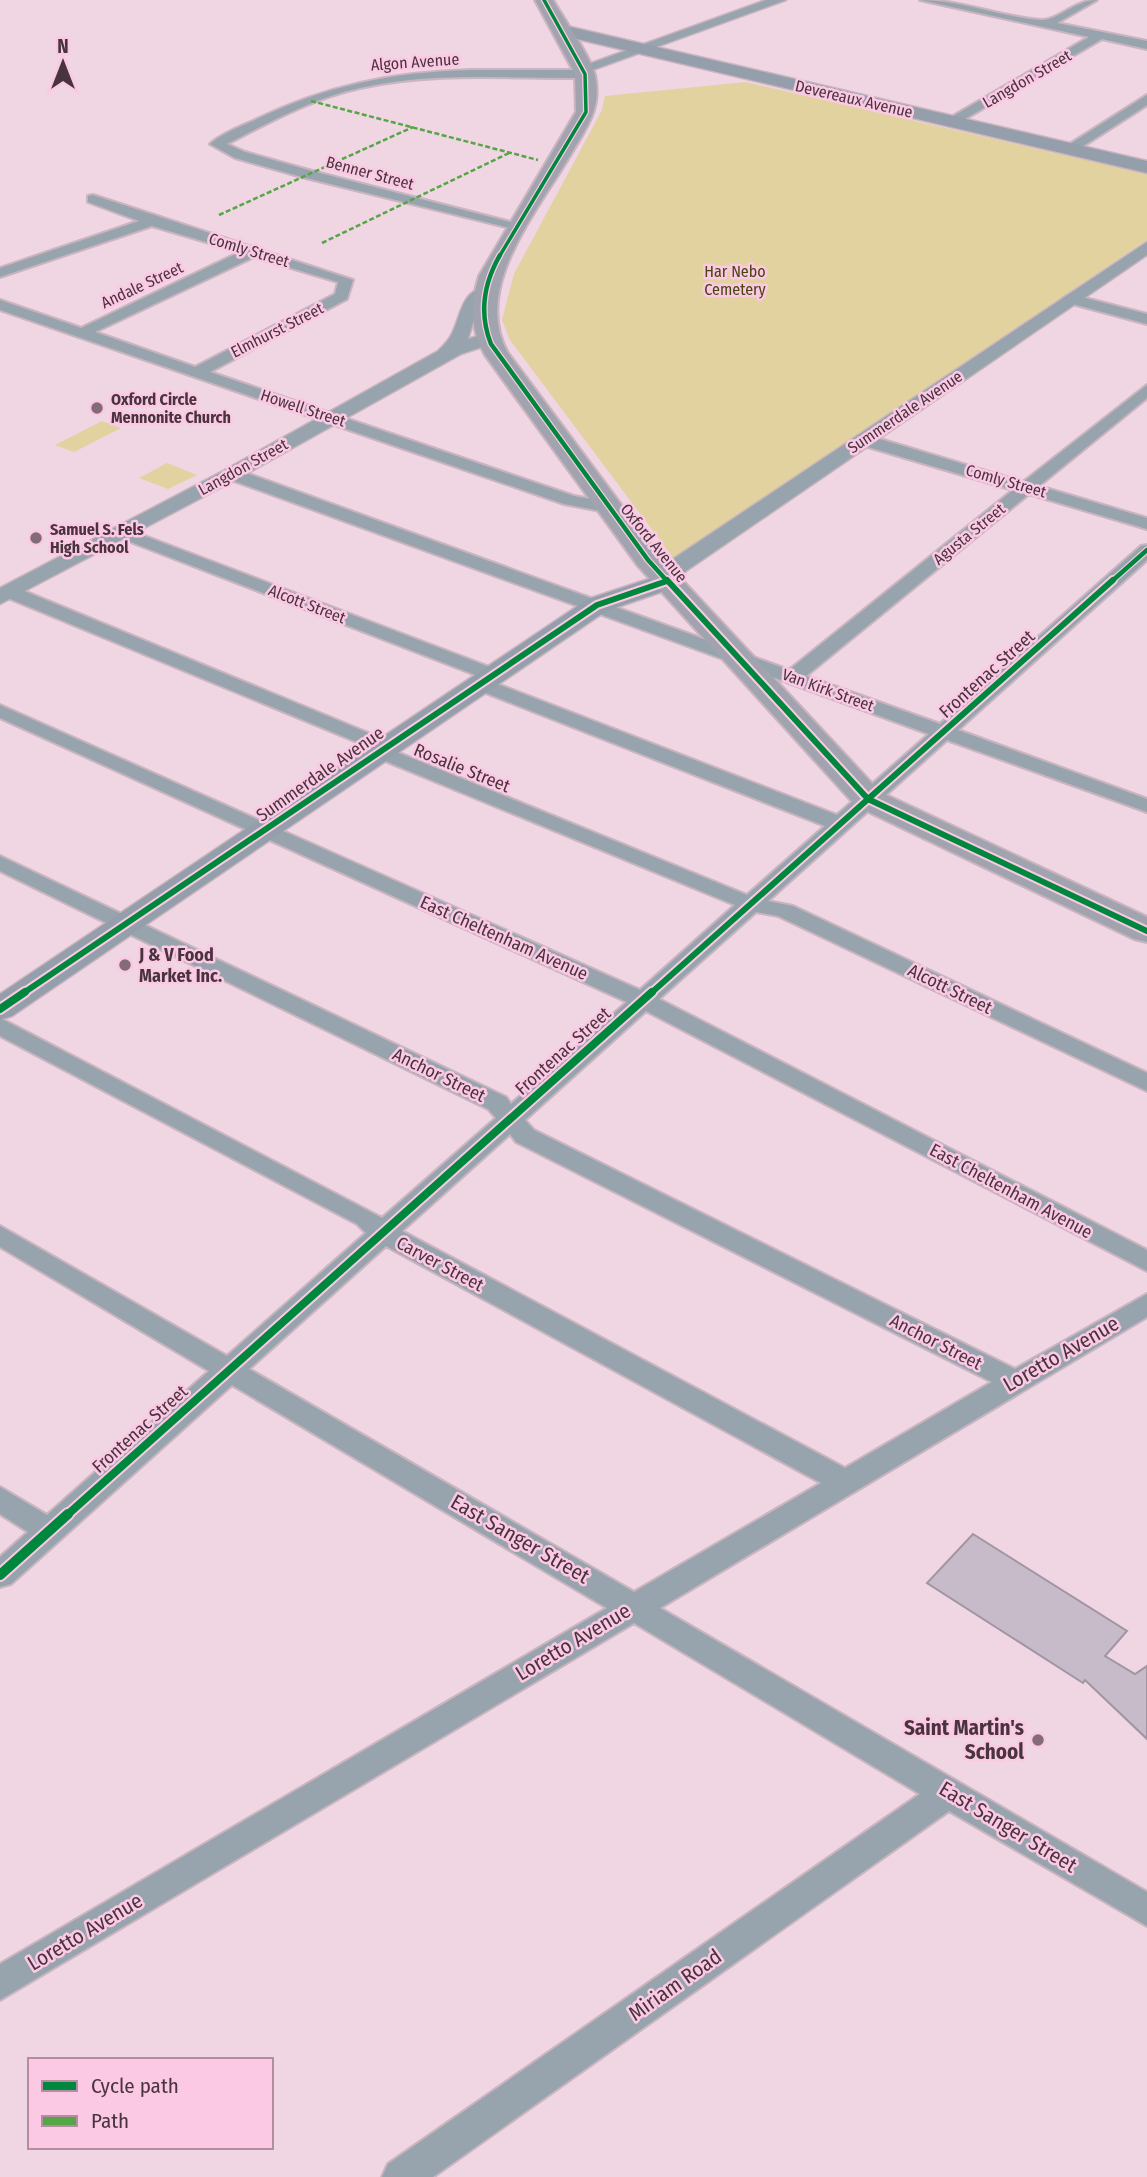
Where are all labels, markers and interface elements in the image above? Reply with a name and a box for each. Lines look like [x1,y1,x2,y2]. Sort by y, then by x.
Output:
north arrow [28,28,98,98]
text: N [57,35,69,58]
street label: Langdon Street [979,46,1075,112]
street label: Algon Avenue [370,49,460,75]
street label: Devereaux Avenue [793,76,915,122]
street label: Benner Street [324,152,417,194]
street label: Comly Street [207,229,292,271]
street label: Andale Street [98,257,187,312]
park label: Har Nebo Cemetery [704,262,767,299]
street label: Elmhurst Street [228,298,327,361]
street label: Summerdale Avenue [844,367,966,457]
street label: Howell Street [258,385,349,431]
place label: Oxford Circle Mennonite Church [111,390,231,427]
marker: Oxford Circle Mennonite Church [89,400,105,416]
street label: Langdon Street [195,434,292,499]
street label: Comly Street [964,460,1049,502]
street label: Agusta Street [929,499,1009,569]
street label: Oxford Avenue [617,500,692,586]
place label: Samuel S. Fels High School [50,520,144,557]
marker: Samuel S. Fels High School [28,530,44,546]
street label: Alcott Street [266,581,349,628]
street label: Frontenac Street [935,625,1039,723]
street label: Van Kirk Street [780,665,877,716]
street label: Summerdale Avenue [252,722,388,826]
street label: Rosalie Street [411,739,513,797]
street label: East Cheltenham Avenue [417,891,591,985]
place label: J & V Food Market Inc. [138,944,222,987]
marker: J & V Food Market Inc. [117,957,133,973]
street label: Alcott Street [904,959,996,1019]
street label: Frontenac Street [511,1002,615,1100]
street label: Anchor Street [389,1043,489,1107]
street label: East Cheltenham Avenue [926,1139,1096,1243]
street label: Carver Street [393,1232,487,1296]
street label: Anchor Street [886,1309,986,1375]
street label: Loretto Avenue [998,1310,1124,1398]
street label: Frontenac Street [88,1380,192,1478]
street label: East Sanger Street [446,1489,594,1589]
street label: Loretto Avenue [511,1598,635,1686]
place label: Saint Martin's School [904,1715,1024,1765]
marker: Saint Martin's School [1030,1732,1046,1748]
street label: East Sanger Street [934,1776,1082,1878]
street label: Loretto Avenue [23,1888,147,1976]
street label: Miriam Road [623,1943,727,2027]
legend [28,2058,273,2149]
text: Cycle path [91,2073,179,2099]
text: Path [91,2108,129,2134]

